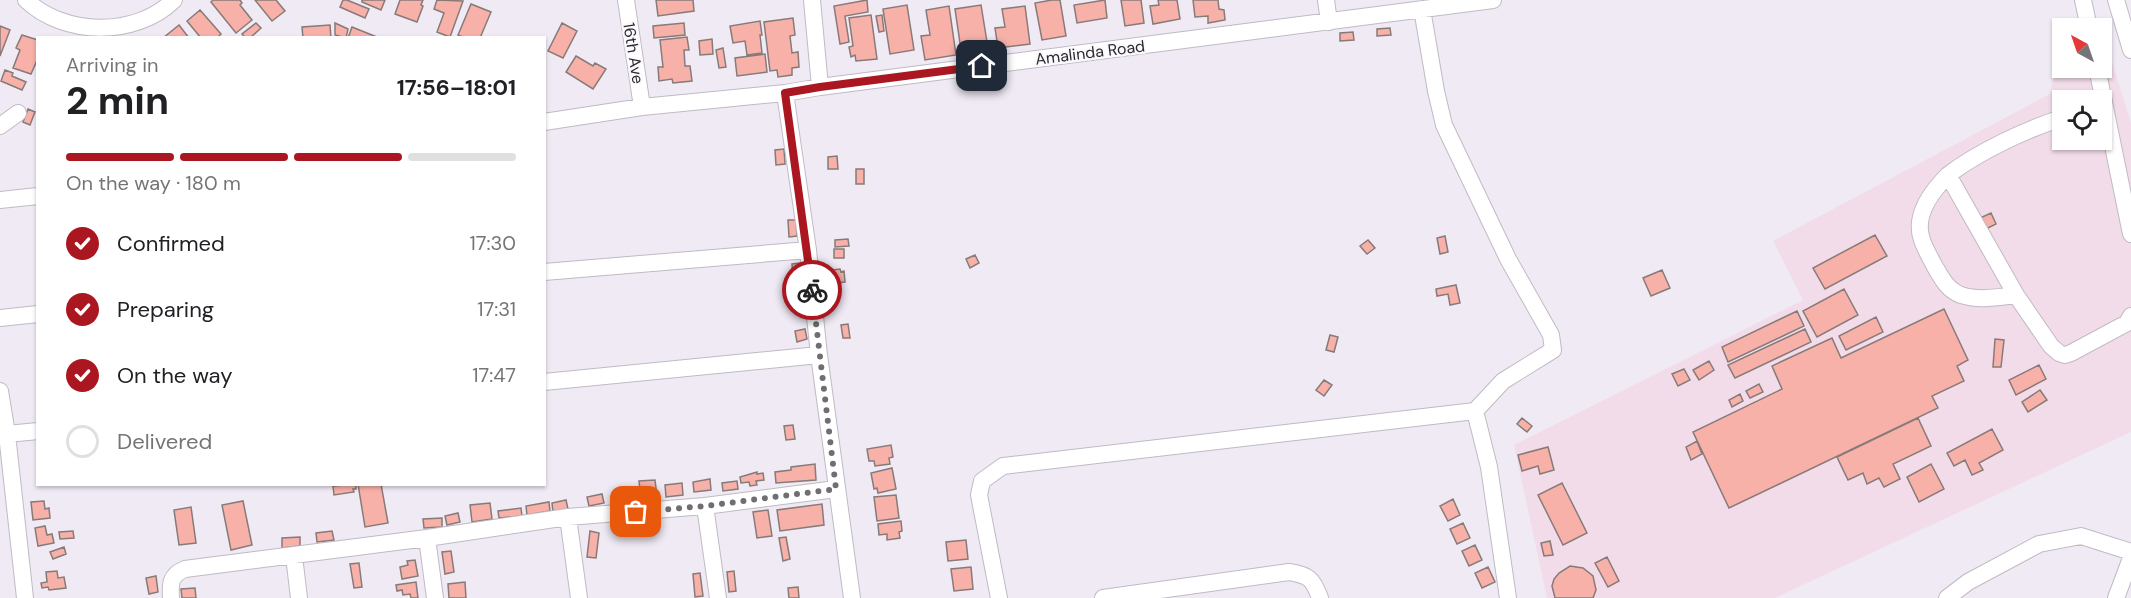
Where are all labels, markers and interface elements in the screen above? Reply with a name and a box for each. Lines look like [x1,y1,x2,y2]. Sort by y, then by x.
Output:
north arrow [2052,18,2112,78]
map controls [2052,18,2112,150]
street label: 16th Ave [618,21,649,85]
street label: Amalinda Road [1034,35,1146,70]
pin [956,40,1007,91]
icon: home [965,49,998,82]
text: Arriving in [66,52,158,78]
text: 17:56–18:01 [397,73,516,102]
text: 2 min [66,75,169,126]
button: locate [2052,90,2112,150]
text: On the way · 180 m [66,170,241,196]
icon: check [66,227,99,260]
text: Confirmed [117,229,225,258]
text: 17:30 [470,230,516,256]
courier [782,260,842,320]
icon: bike [796,274,829,307]
icon: check [66,293,99,326]
text: Preparing [117,295,214,324]
text: 17:31 [477,296,516,322]
icon: check [66,359,99,392]
text: On the way [117,361,232,390]
text: 17:47 [472,362,516,388]
text: Delivered [117,427,212,456]
pin [610,486,661,537]
icon: bag [619,495,652,528]

